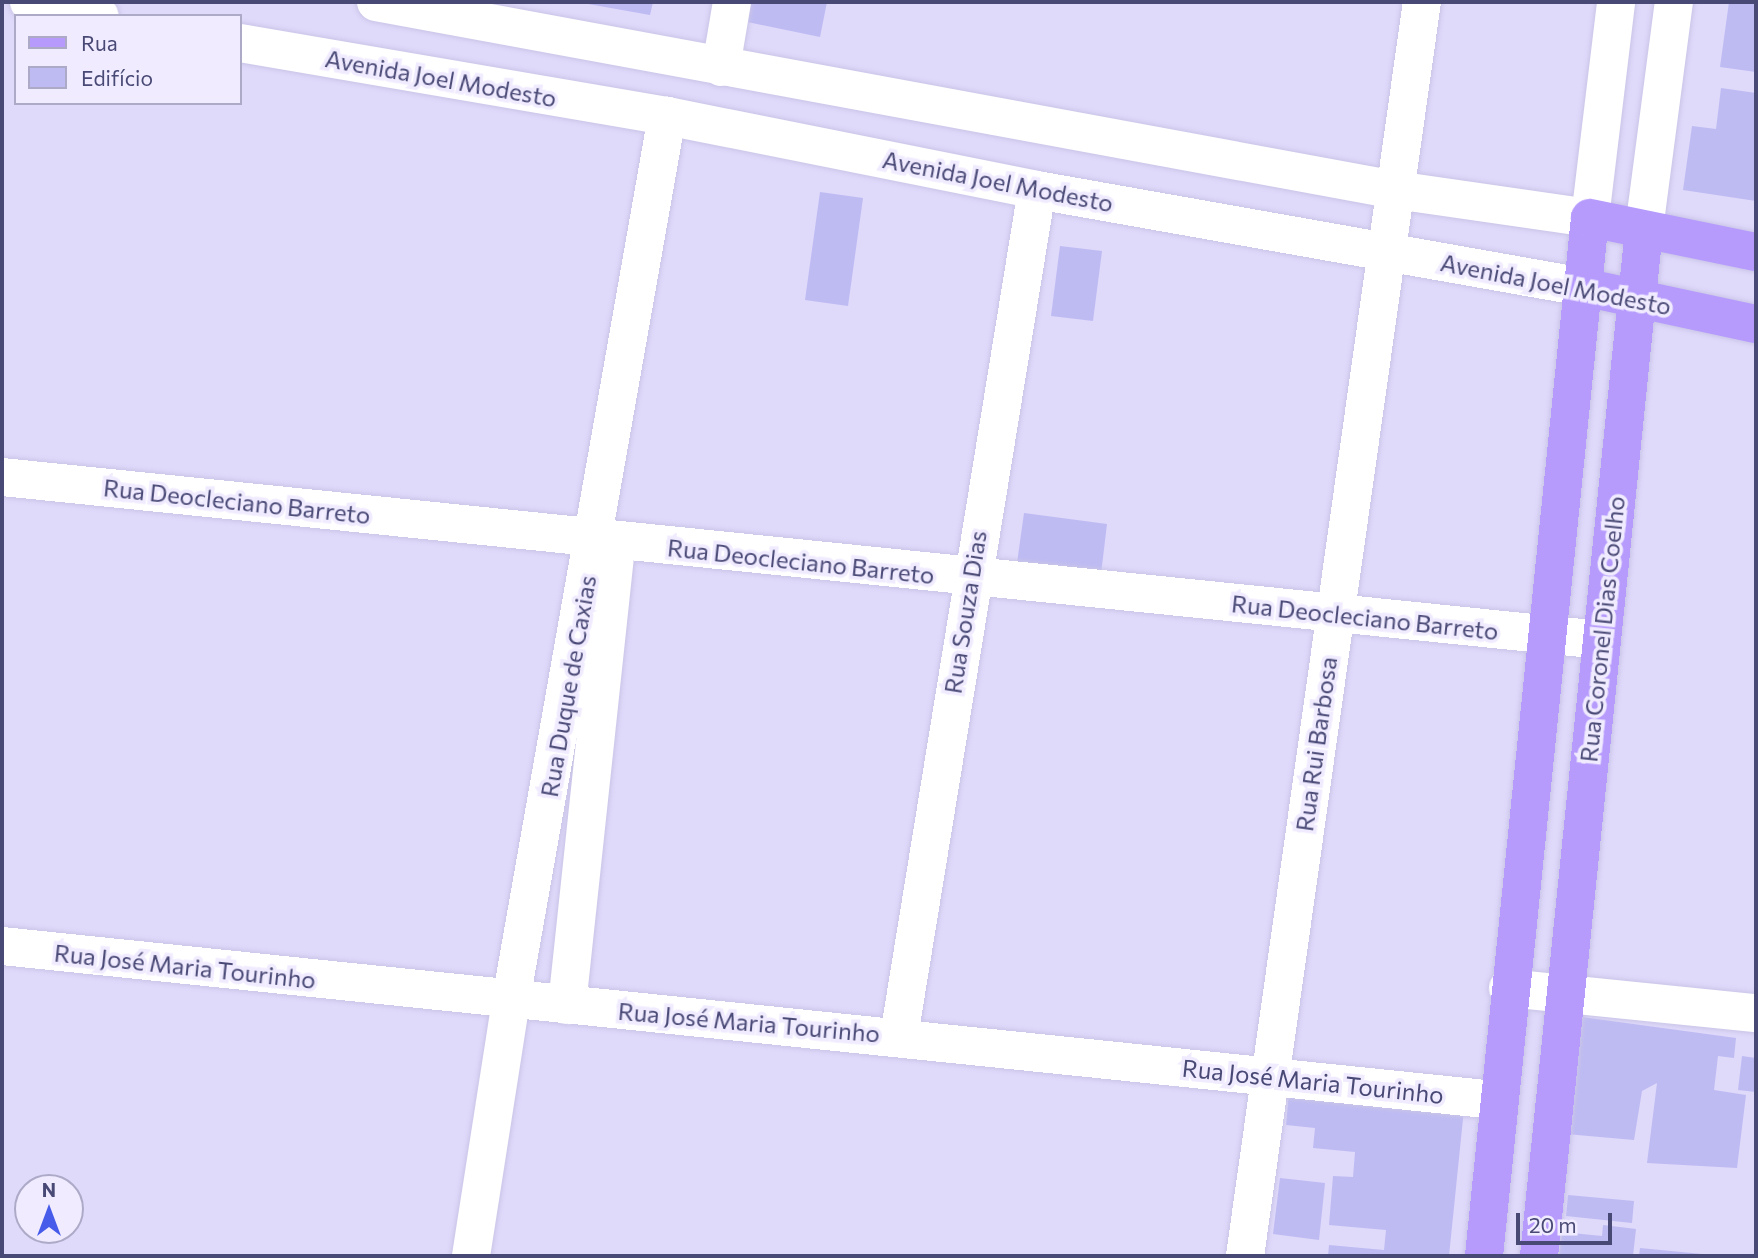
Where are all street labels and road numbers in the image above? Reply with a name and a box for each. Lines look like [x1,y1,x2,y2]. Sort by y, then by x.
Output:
street label: Avenida Joel Modesto [323,43,559,113]
street label: Avenida Joel Modesto [880,144,1116,218]
street label: Avenida Joel Modesto [1438,247,1674,321]
street label: Rua Deocleciano Barreto [102,473,372,529]
street label: Rua Coronel Dias Coelho [1574,495,1630,763]
street label: Rua Souza Dias [938,528,992,696]
street label: Rua Deocleciano Barreto [666,533,936,589]
street label: Rua Duque de Caxias [534,573,602,799]
street label: Rua Deocleciano Barreto [1230,589,1500,645]
street label: Rua Rui Barbosa [1289,655,1343,833]
street label: Rua José Maria Tourinho [53,938,317,994]
street label: Rua José Maria Tourinho [617,996,881,1048]
street label: Rua José Maria Tourinho [1181,1053,1445,1109]

